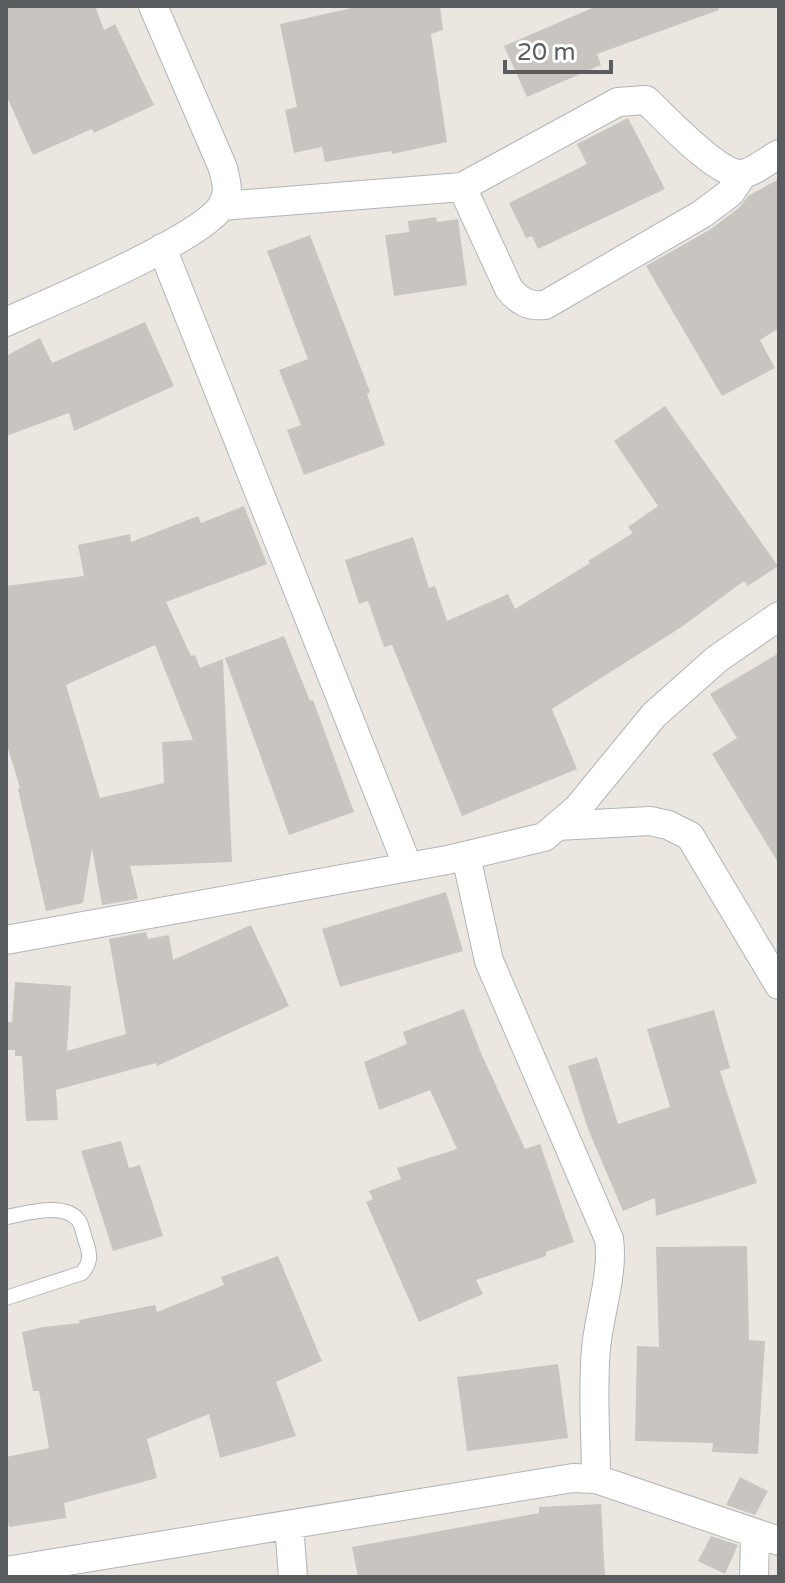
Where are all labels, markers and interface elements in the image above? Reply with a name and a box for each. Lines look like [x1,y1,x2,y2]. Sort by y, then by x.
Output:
scale bar [505,24,611,74]
text: 20 m [517,38,575,67]

